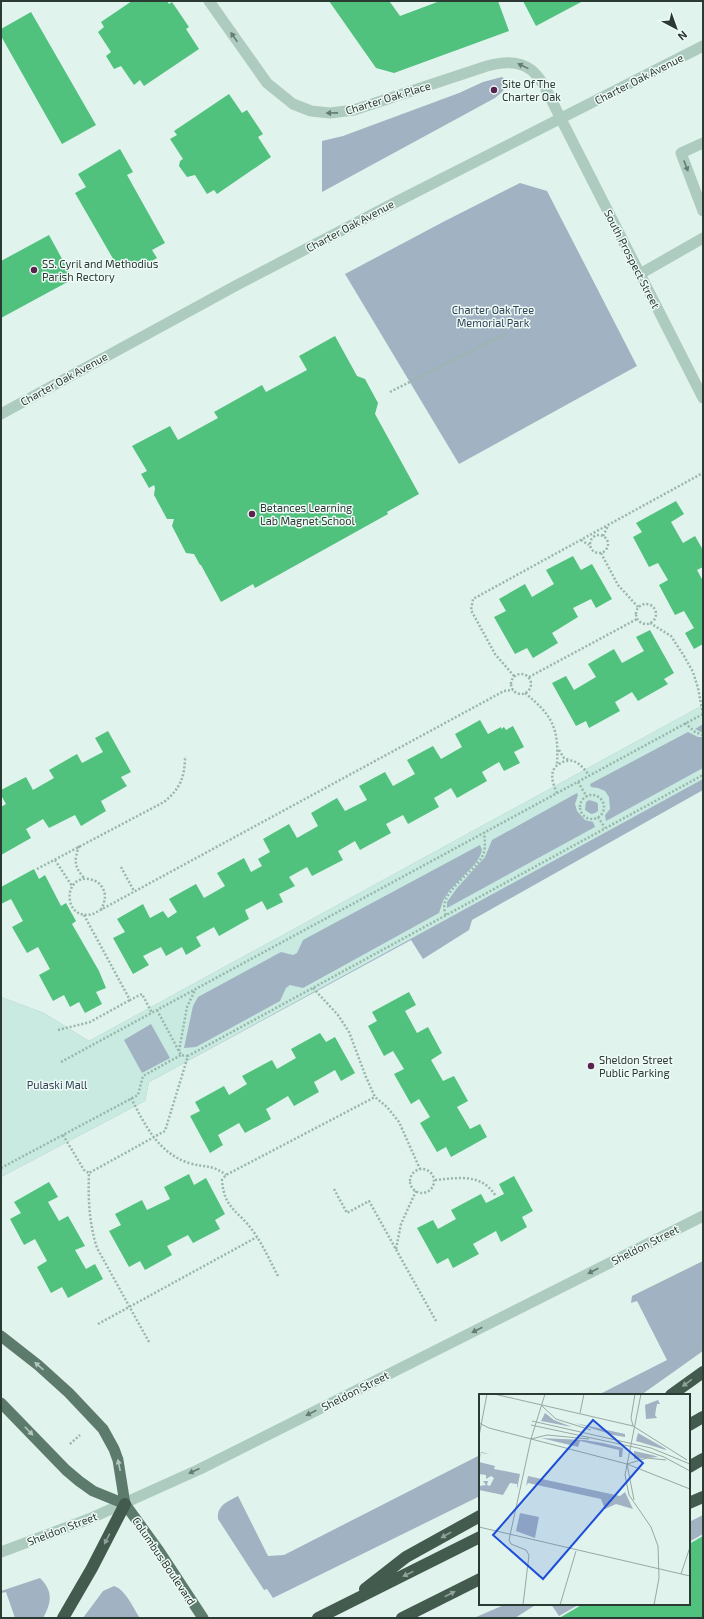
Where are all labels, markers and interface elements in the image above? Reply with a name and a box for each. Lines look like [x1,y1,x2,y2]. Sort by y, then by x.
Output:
north arrow [656,8,696,48]
text: N [676,28,690,43]
one-way arrow [230,32,238,42]
street label: Charter Oak Avenue [592,51,685,107]
one-way arrow [517,63,529,69]
place label: Site Of The Charter Oak [502,77,561,103]
street label: Charter Oak Place [344,78,432,117]
marker: Site Of The Charter Oak [489,85,499,95]
one-way arrow [325,110,338,116]
one-way arrow [684,161,690,173]
street label: Charter Oak Avenue [304,197,396,254]
street label: South Prospect Street [602,207,663,310]
place label: SS. Cyril and Methodius Parish Rectory [42,257,159,283]
marker: SS. Cyril and Methodius Parish Rectory [29,265,39,275]
park label: Charter Oak Tree Memorial Park [452,303,534,329]
street label: Charter Oak Avenue [18,349,110,408]
place label: Betances Learning Lab Magnet School [260,501,356,527]
marker: Betances Learning Lab Magnet School [247,509,257,519]
place label: Sheldon Street Public Parking [599,1053,673,1079]
marker: Sheldon Street Public Parking [586,1061,596,1071]
park label: Pulaski Mall [27,1078,88,1091]
street label: Sheldon Street [609,1222,681,1267]
one-way arrow [587,1268,599,1275]
one-way arrow [471,1326,483,1333]
one-way arrow [34,1362,43,1371]
street label: Sheldon Street [319,1368,391,1413]
one-way arrow [682,1379,692,1387]
inset map [479,1394,690,1605]
one-way arrow [305,1410,316,1416]
one-way arrow [24,1426,33,1436]
one-way arrow [116,1459,122,1471]
one-way arrow [189,1468,200,1474]
street label: Sheldon Street [25,1509,99,1548]
street label: Columbus Boulevard [130,1514,199,1607]
one-way arrow [440,1532,452,1539]
one-way arrow [104,1533,111,1544]
one-way arrow [402,1571,414,1577]
one-way arrow [444,1591,455,1597]

